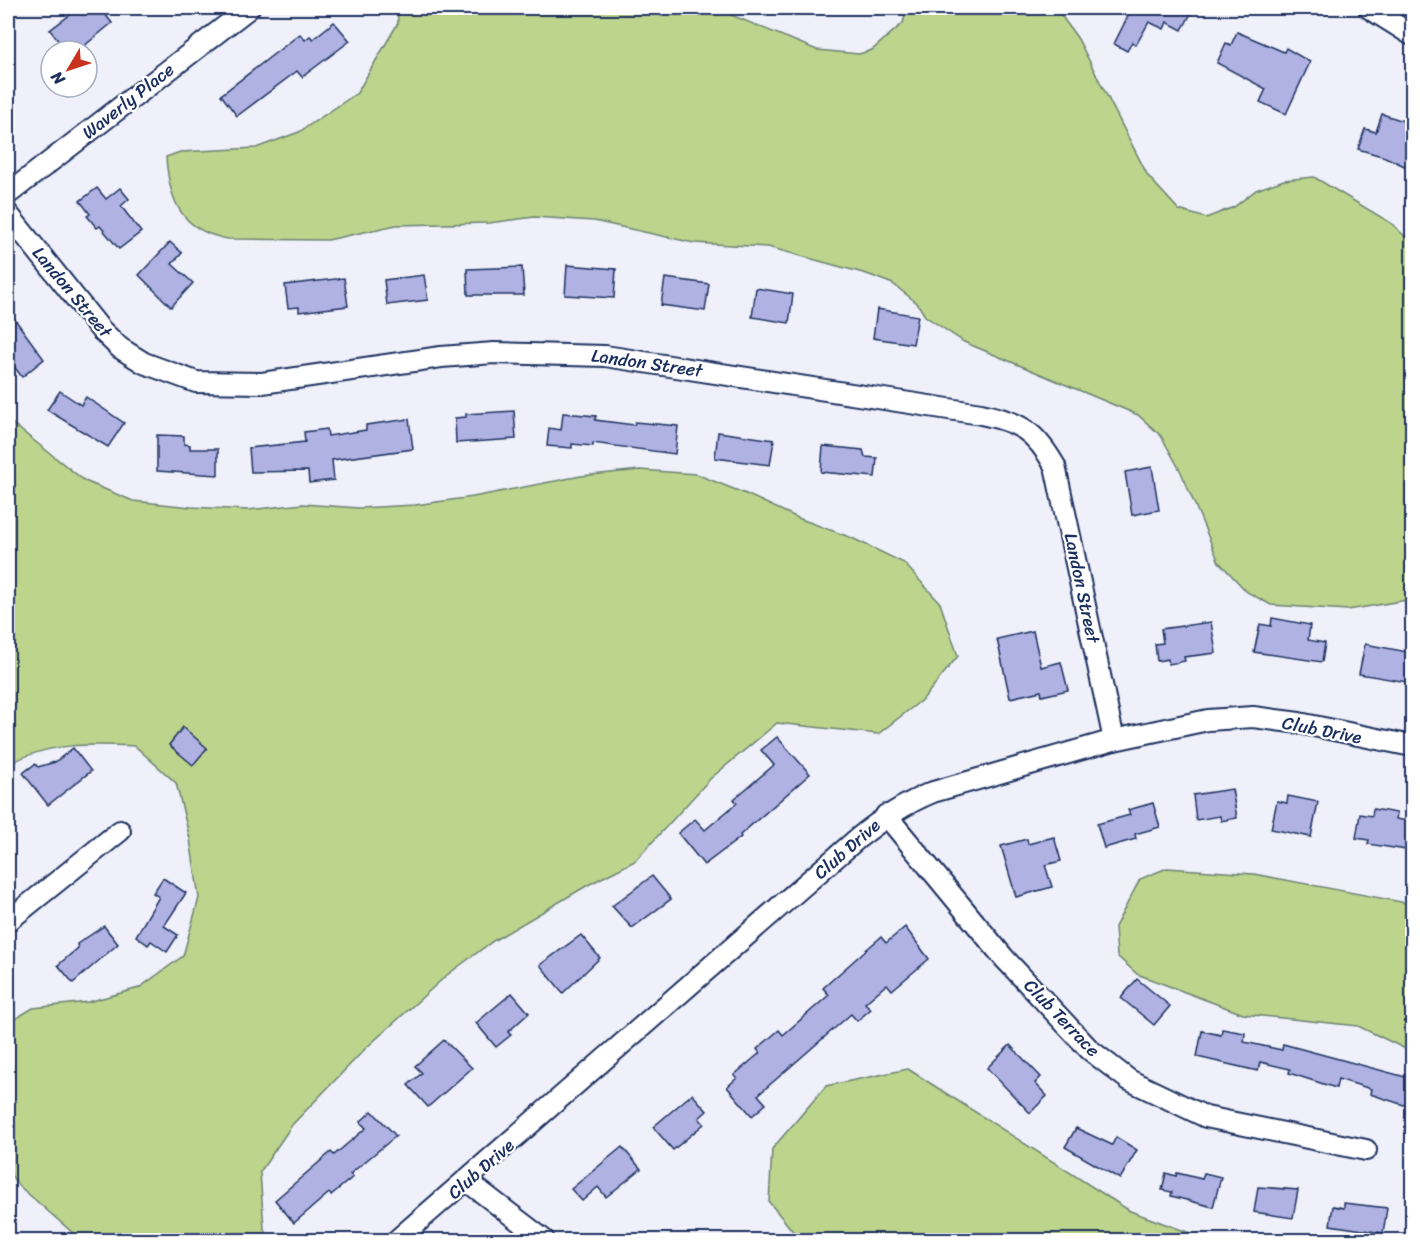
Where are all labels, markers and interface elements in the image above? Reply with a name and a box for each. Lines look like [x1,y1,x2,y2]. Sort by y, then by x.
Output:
north arrow [39,39,99,99]
street label: Waverly Place [75,54,181,148]
text: N [42,64,73,92]
street label: Landon Street [24,239,121,346]
street label: Landon Street [589,339,705,387]
street label: Landon Street [1055,530,1109,647]
street label: Club Drive [1279,707,1365,753]
street label: Club Drive [806,810,888,887]
street label: Club Terrace [1016,971,1108,1065]
street label: Club Drive [440,1130,522,1207]

